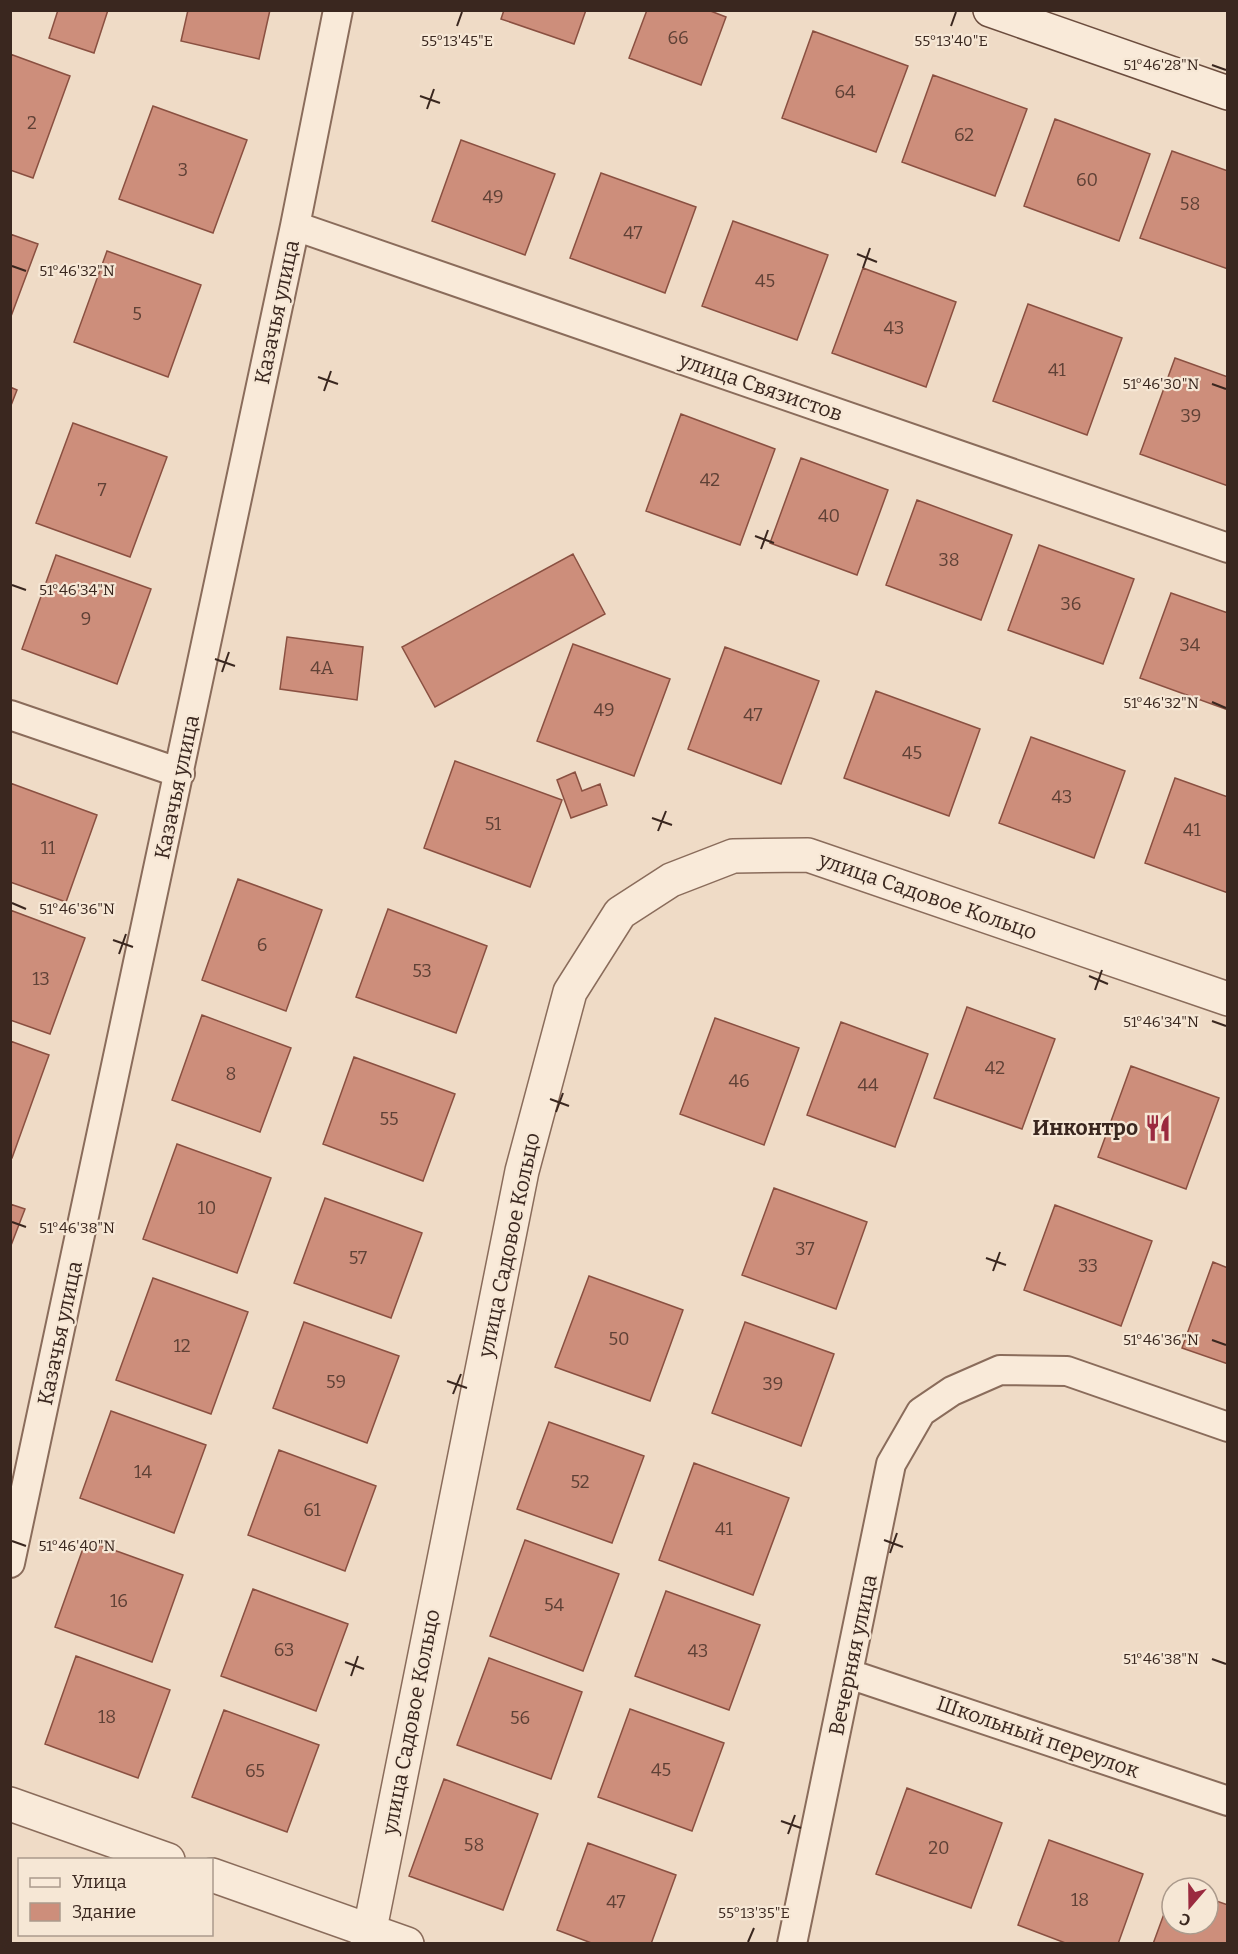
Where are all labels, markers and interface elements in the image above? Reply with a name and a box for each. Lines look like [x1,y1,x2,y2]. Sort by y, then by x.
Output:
house number: 66 [667,27,689,49]
text: 55°13'45"E [421,32,493,50]
text: 55°13'40"E [914,32,988,50]
text: 51°46'28"N [1123,56,1199,74]
house number: 64 [834,81,856,103]
house number: 2 [27,112,37,134]
house number: 62 [954,124,974,146]
house number: 3 [178,159,188,181]
house number: 60 [1076,169,1098,191]
house number: 49 [482,186,504,208]
house number: 58 [1180,193,1200,215]
house number: 47 [623,222,643,244]
street label: Казачья улица [249,237,305,386]
text: 51°46'32"N [39,262,115,280]
house number: 45 [755,270,775,292]
house number: 5 [132,303,142,325]
house number: 43 [884,317,904,339]
street label: улица Связистов [675,347,846,427]
house number: 41 [1048,359,1067,381]
text: 51°46'30"N [1123,375,1199,393]
house number: 39 [1181,405,1201,427]
house number: 42 [700,469,720,491]
house number: 7 [97,479,107,501]
house number: 40 [818,505,840,527]
house number: 38 [938,549,960,571]
text: 51°46'34"N [39,581,115,599]
house number: 36 [1061,593,1081,615]
house number: 9 [81,608,91,630]
house number: 34 [1180,634,1201,656]
house number: 4А [310,657,334,679]
text: 51°46'32"N [1123,694,1199,712]
house number: 49 [593,699,615,721]
house number: 47 [743,704,763,726]
street label: Казачья улица [149,712,205,861]
house number: 45 [902,742,922,764]
house number: 43 [1052,786,1072,808]
house number: 51 [485,813,502,835]
house number: 41 [1183,819,1202,841]
house number: 11 [41,837,56,859]
street label: улица Садовое Кольцо [815,846,1041,946]
text: 51°46'36"N [39,900,115,918]
house number: 6 [257,934,267,956]
house number: 53 [412,960,432,982]
house number: 13 [32,968,50,990]
text: 51°46'34"N [1123,1013,1199,1031]
house number: 42 [985,1057,1005,1079]
house number: 8 [226,1063,236,1085]
house number: 46 [728,1070,750,1092]
house number: 44 [857,1074,879,1096]
house number: 55 [379,1108,399,1130]
restaurant icon: Инконтро [1143,1113,1173,1143]
place label: Инконтро [1032,1115,1138,1141]
street label: улица Садовое Кольцо [472,1130,546,1361]
house number: 10 [198,1197,216,1219]
text: 51°46'38"N [39,1219,115,1237]
house number: 37 [795,1238,815,1260]
house number: 57 [349,1247,367,1269]
house number: 33 [1078,1255,1098,1277]
street label: Казачья улица [32,1258,88,1407]
house number: 50 [608,1328,630,1350]
text: 51°46'36"N [1123,1331,1199,1349]
house number: 12 [173,1335,191,1357]
house number: 59 [326,1371,346,1393]
house number: 39 [763,1373,783,1395]
house number: 14 [134,1461,152,1483]
house number: 52 [570,1471,590,1493]
house number: 61 [303,1499,322,1521]
house number: 41 [715,1518,734,1540]
text: 51°46'40"N [39,1537,116,1555]
street label: Вечерняя улица [823,1572,883,1738]
house number: 16 [110,1590,128,1612]
house number: 54 [544,1594,565,1616]
street label: улица Садовое Кольцо [376,1607,446,1838]
house number: 63 [274,1639,294,1661]
house number: 43 [688,1640,708,1662]
text: 51°46'38"N [1123,1650,1199,1668]
street label: Школьный переулок [933,1690,1143,1784]
house number: 18 [98,1706,116,1728]
house number: 56 [510,1707,530,1729]
house number: 45 [651,1759,671,1781]
house number: 65 [245,1760,265,1782]
house number: 58 [464,1834,484,1856]
house number: 20 [928,1837,950,1859]
legend [18,1858,213,1936]
text: Улица [72,1871,127,1893]
north arrow [1160,1876,1220,1936]
house number: 18 [1071,1889,1089,1911]
house number: 47 [606,1891,626,1913]
text: Здание [72,1901,136,1923]
text: 55°13'35"E [718,1904,790,1922]
text: С [1177,1909,1193,1930]

